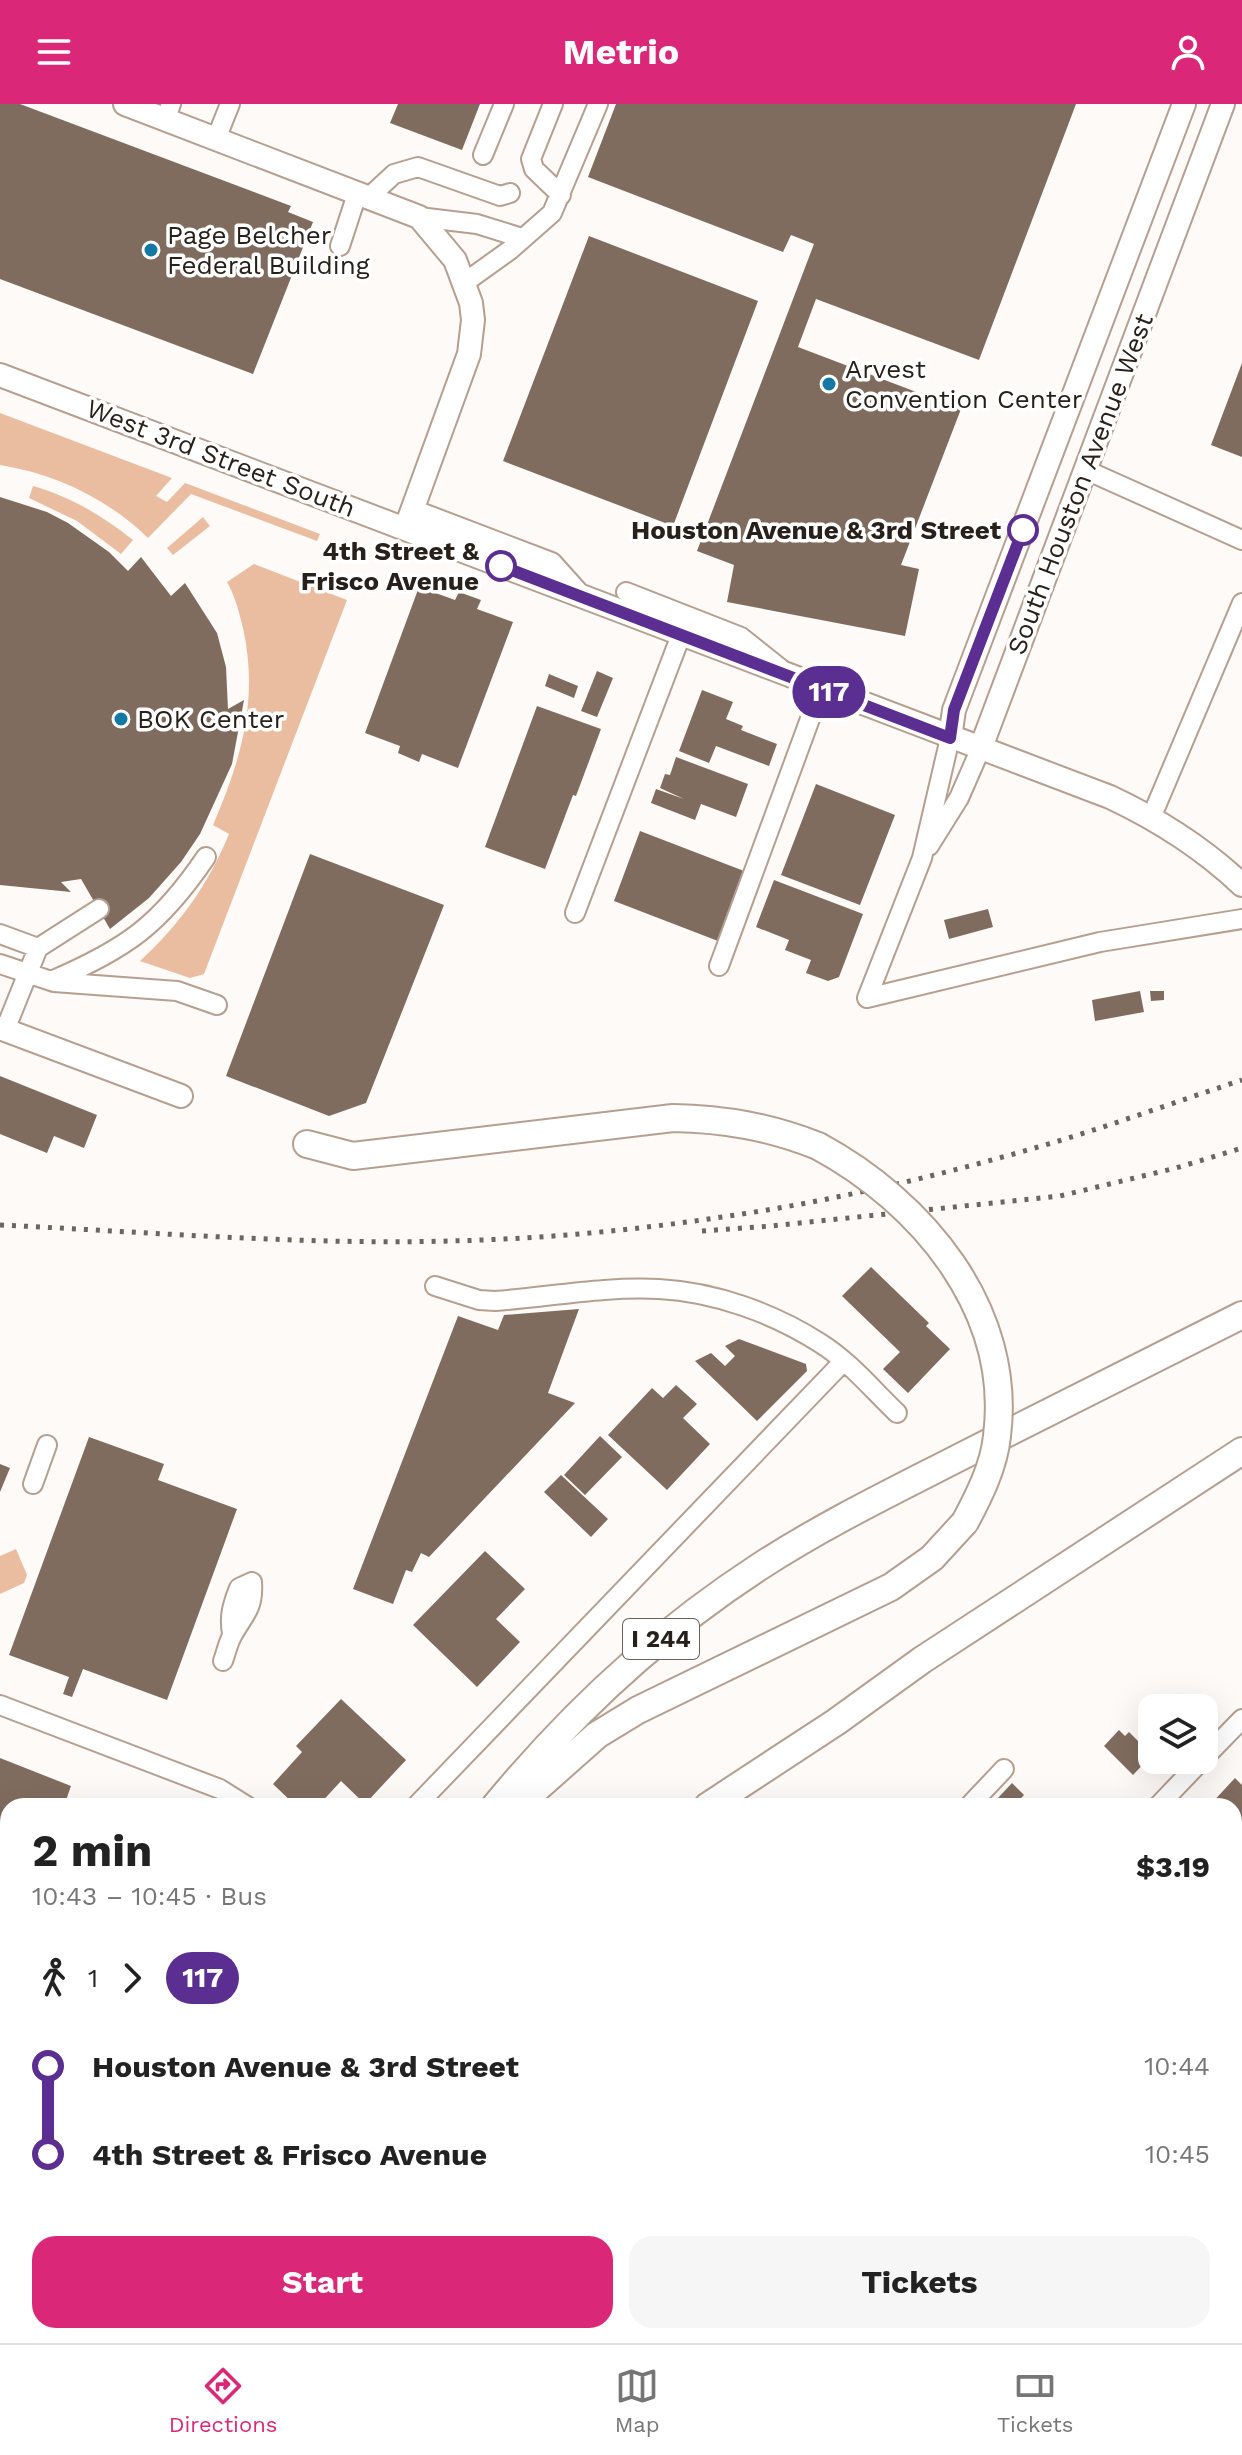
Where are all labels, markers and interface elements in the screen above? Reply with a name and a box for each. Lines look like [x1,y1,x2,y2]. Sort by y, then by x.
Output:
icon: menu [32,30,76,74]
icon: person [1166,30,1210,74]
text: Metrio [563,31,679,73]
place label: Page Belcher Federal Building [167,220,370,280]
marker: Page Belcher Federal Building [142,241,160,259]
street label: South Houston Avenue West [1001,309,1159,659]
place label: Arvest Convention Center [845,354,1082,414]
marker: Arvest Convention Center [820,375,838,393]
street label: West 3rd Street South [82,393,360,523]
place label: Houston Avenue & 3rd Street [631,515,1002,545]
marker: Houston Avenue & 3rd Street [1008,515,1038,545]
place label: 4th Street & Frisco Avenue [301,536,479,596]
marker: 4th Street & Frisco Avenue [486,551,516,581]
line badge: 117 [783,666,875,718]
text: 117 [808,675,850,708]
place label: BOK Center [137,704,284,734]
marker: BOK Center [112,710,130,728]
road number: I 244 [623,1619,699,1659]
map controls [1138,1694,1218,1774]
button: layers [1138,1694,1218,1774]
text: 2 min [32,1825,152,1877]
text: $3.19 [1136,1849,1210,1884]
text: 10:43 – 10:45 · Bus [32,1881,267,1911]
icon: walk [32,1956,76,2000]
icon: forward [110,1956,154,2000]
text: 117 [182,1961,223,1994]
text: 1 [88,1963,98,1993]
text: Houston Avenue & 3rd Street [92,2049,519,2084]
text: 10:44 [1144,2051,1210,2081]
text: 4th Street & Frisco Avenue [92,2137,487,2172]
text: 10:45 [1145,2139,1210,2169]
button: Start [32,2236,613,2328]
button: Tickets [629,2236,1210,2328]
tab: Directions [169,2364,277,2437]
tab: Map [615,2364,660,2437]
tab: Tickets [997,2364,1073,2437]

